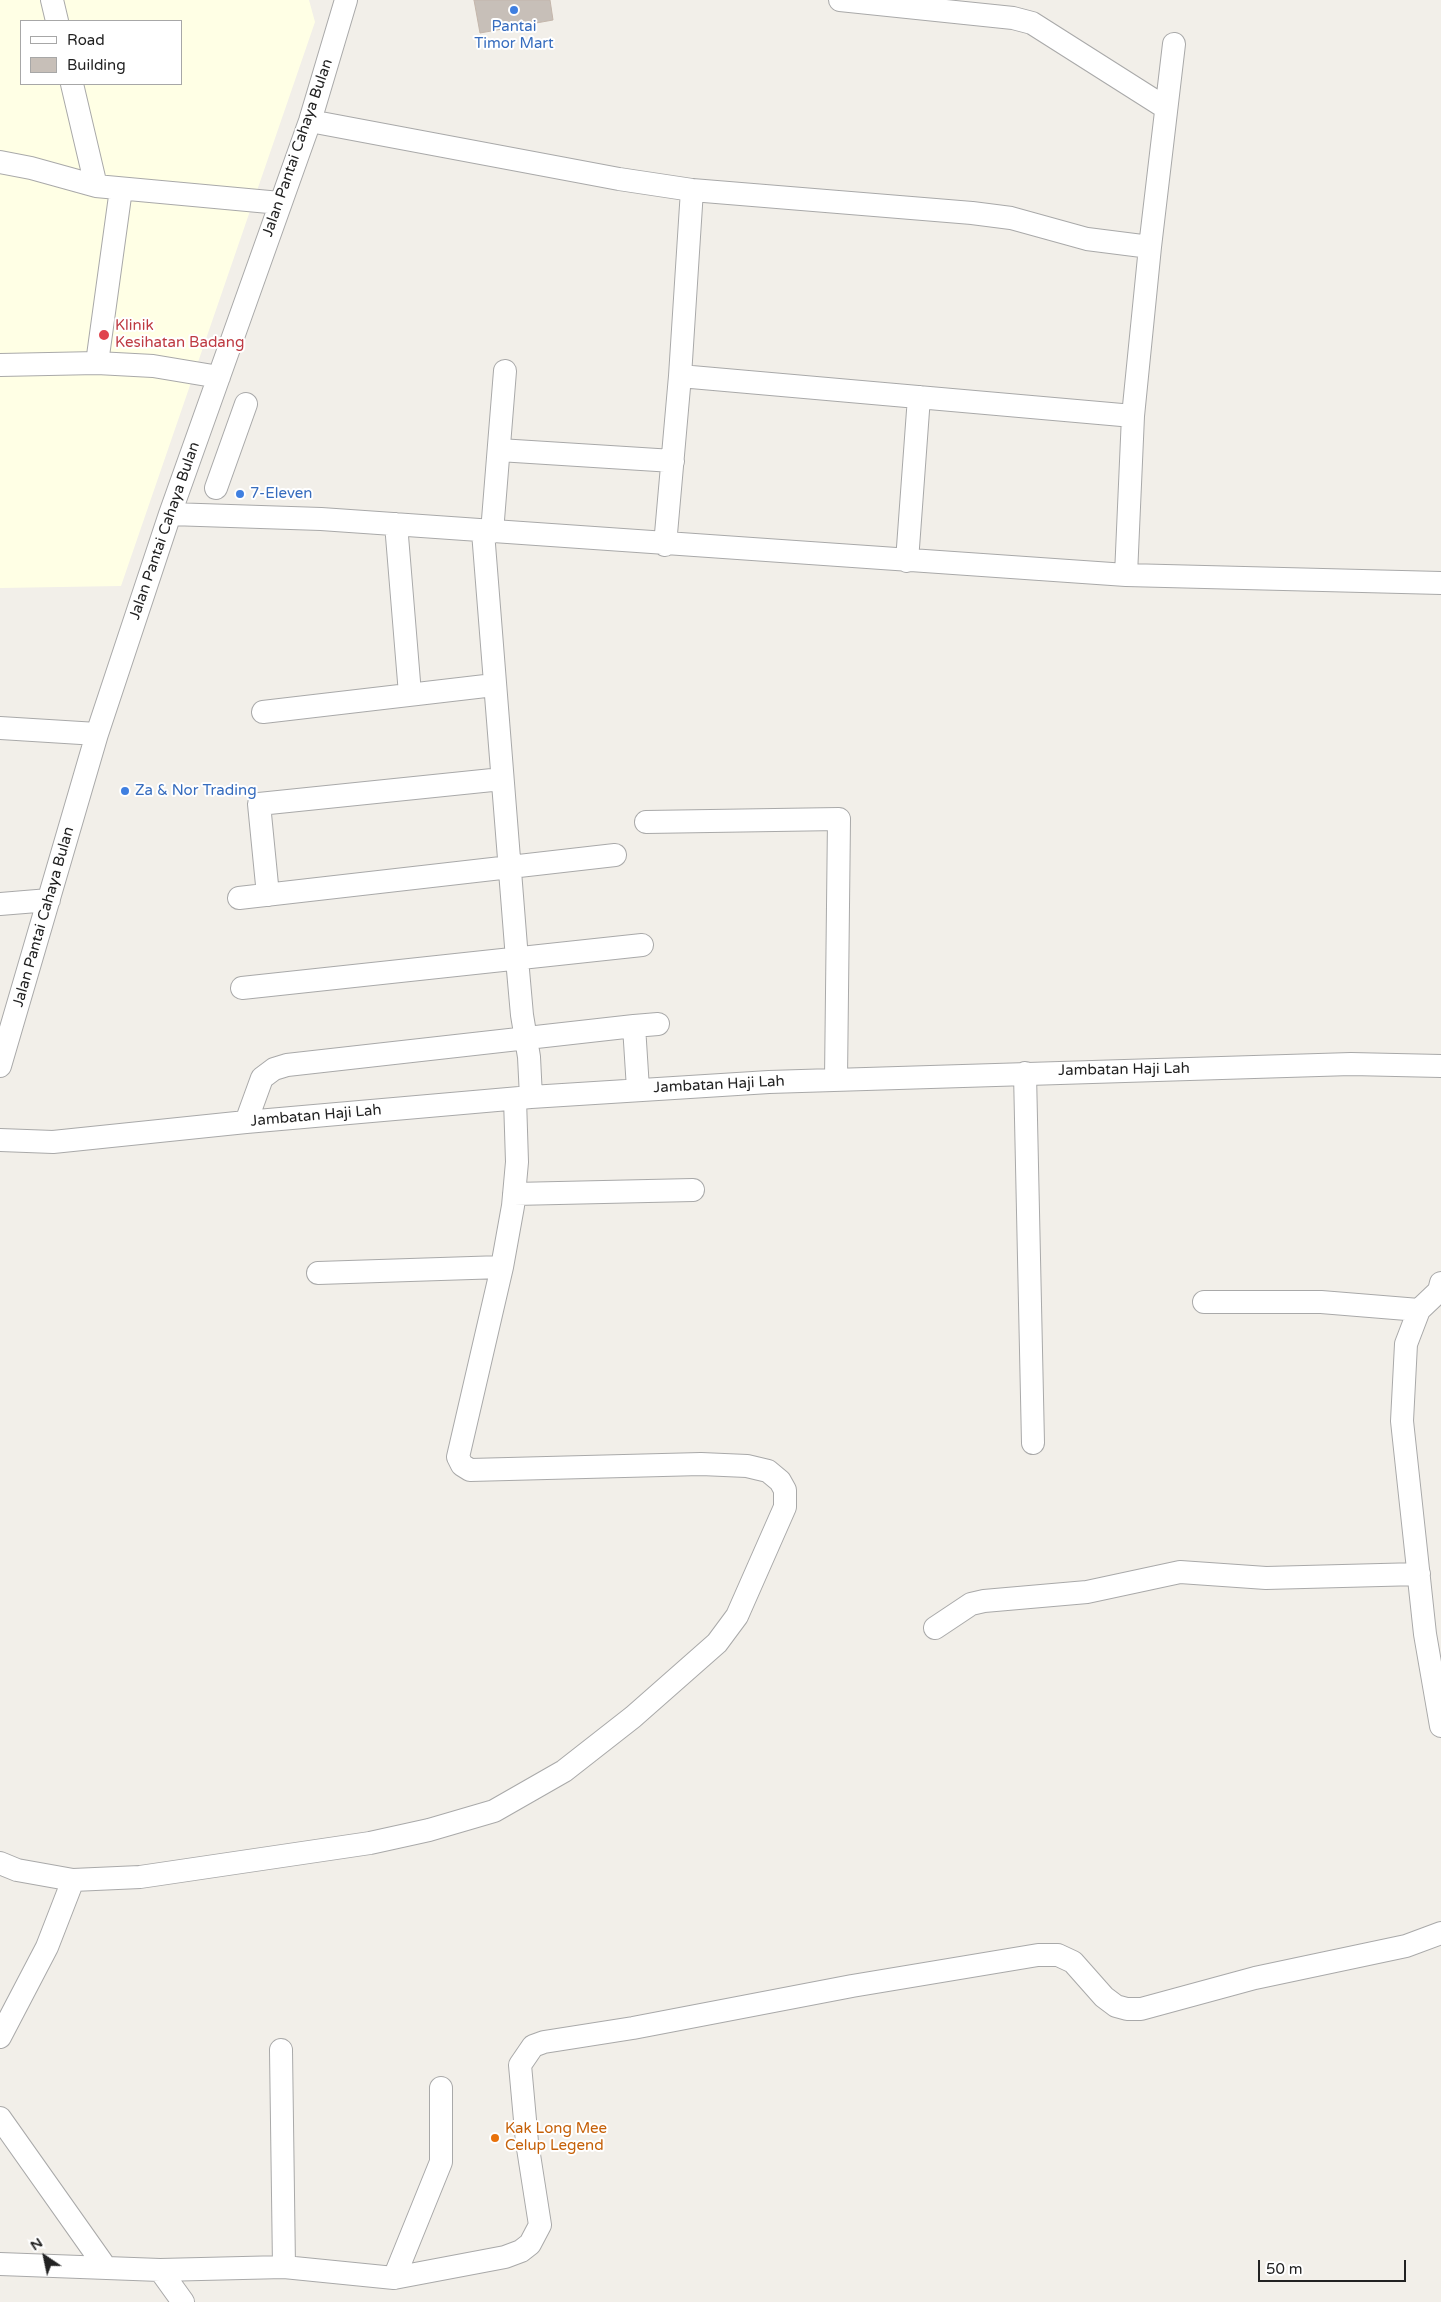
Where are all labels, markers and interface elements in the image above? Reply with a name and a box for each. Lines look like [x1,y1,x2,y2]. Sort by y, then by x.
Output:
marker: Pantai Timor Mart [508,4,520,16]
place label: Pantai Timor Mart [474,18,554,53]
legend [20,20,182,85]
text: Road [67,31,105,49]
text: Building [67,56,126,74]
street label: Jalan Pantai Cahaya Bulan [259,57,337,239]
place label: Klinik Kesihatan Badang [115,317,244,352]
marker: Klinik Kesihatan Badang [97,328,111,342]
street label: Jalan Pantai Cahaya Bulan [126,440,204,622]
place label: 7-Eleven [250,485,312,503]
marker: 7-Eleven [234,488,246,500]
place label: Za & Nor Trading [135,782,257,800]
marker: Za & Nor Trading [119,785,131,797]
street label: Jalan Pantai Cahaya Bulan [10,825,78,1009]
street label: Jambatan Haji Lah [1058,1060,1190,1080]
street label: Jambatan Haji Lah [653,1073,785,1097]
street label: Jambatan Haji Lah [250,1101,382,1131]
place label: Kak Long Mee Celup Legend [505,2120,607,2155]
marker: Kak Long Mee Celup Legend [489,2132,501,2144]
north arrow [20,2232,70,2282]
text: N [27,2234,46,2254]
scale bar [1261,2250,1408,2282]
text: 50 m [1266,2260,1303,2278]

